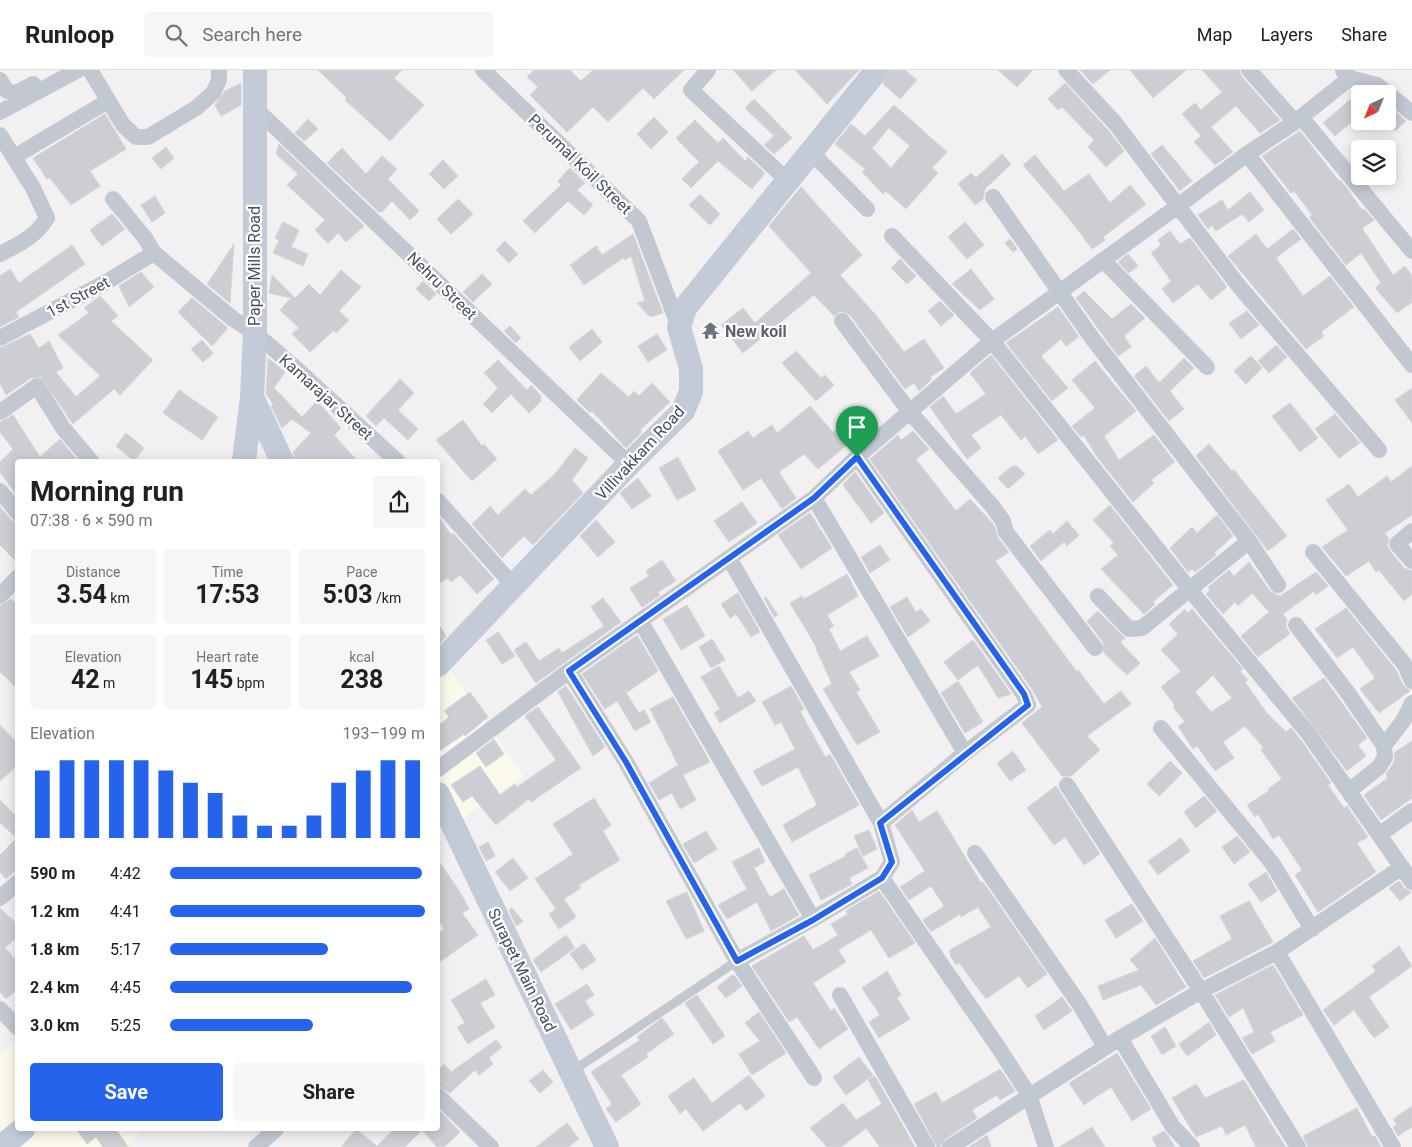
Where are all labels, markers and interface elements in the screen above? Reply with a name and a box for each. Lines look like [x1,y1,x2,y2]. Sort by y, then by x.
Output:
search box [144,12,494,57]
text: Runloop [25,21,114,49]
icon: search [162,21,190,49]
text: Search here [202,23,302,46]
text: Map [1197,24,1232,45]
text: Layers [1260,24,1313,45]
text: Share [1341,24,1387,45]
north arrow [1351,85,1396,130]
map controls [1351,85,1396,185]
street label: Perumal Koil Street [524,110,636,218]
button: layers [1351,140,1396,185]
street label: Paper Mills Road [245,206,264,326]
street label: Nehru Street [403,248,481,324]
street label: 1st Street [43,272,113,322]
temple icon: New koil [701,321,721,341]
place label: New koil [725,322,787,341]
street label: Kamarajar Street [275,350,377,444]
street label: Villivakkam Road [592,402,688,504]
pin [836,406,878,457]
icon: arrive [843,413,871,441]
text: Morning run [30,475,184,508]
button: share [373,476,425,528]
text: 07:38 · 6 × 590 m [30,511,152,530]
text: Distance [66,564,120,580]
text: Time [212,564,243,580]
text: Pace [346,564,377,580]
text: 3.54 [57,580,107,609]
text: 17:53 [195,580,260,609]
text: 5:03 [322,580,373,609]
text: km [107,590,130,606]
text: /km [373,590,401,606]
text: Elevation [65,649,122,665]
text: Heart rate [196,649,259,665]
text: kcal [349,649,374,665]
text: 42 [71,665,100,694]
text: 145 [190,665,233,694]
text: 238 [340,665,383,694]
text: m [100,675,115,691]
text: bpm [233,675,265,691]
text: Elevation [30,724,95,743]
text: 193–199 m [343,724,425,743]
text: 590 m [30,864,75,883]
text: 4:42 [110,864,141,883]
text: 1.2 km [30,902,79,921]
text: 4:41 [110,902,141,921]
street label: Surapet Main Road [484,905,560,1035]
text: 1.8 km [30,940,79,959]
text: 5:17 [110,940,141,959]
text: 2.4 km [30,978,79,997]
text: 4:45 [110,978,141,997]
text: 3.0 km [30,1016,79,1035]
text: 5:25 [110,1016,141,1035]
button: Save [30,1063,223,1121]
button: Share [233,1063,425,1121]

